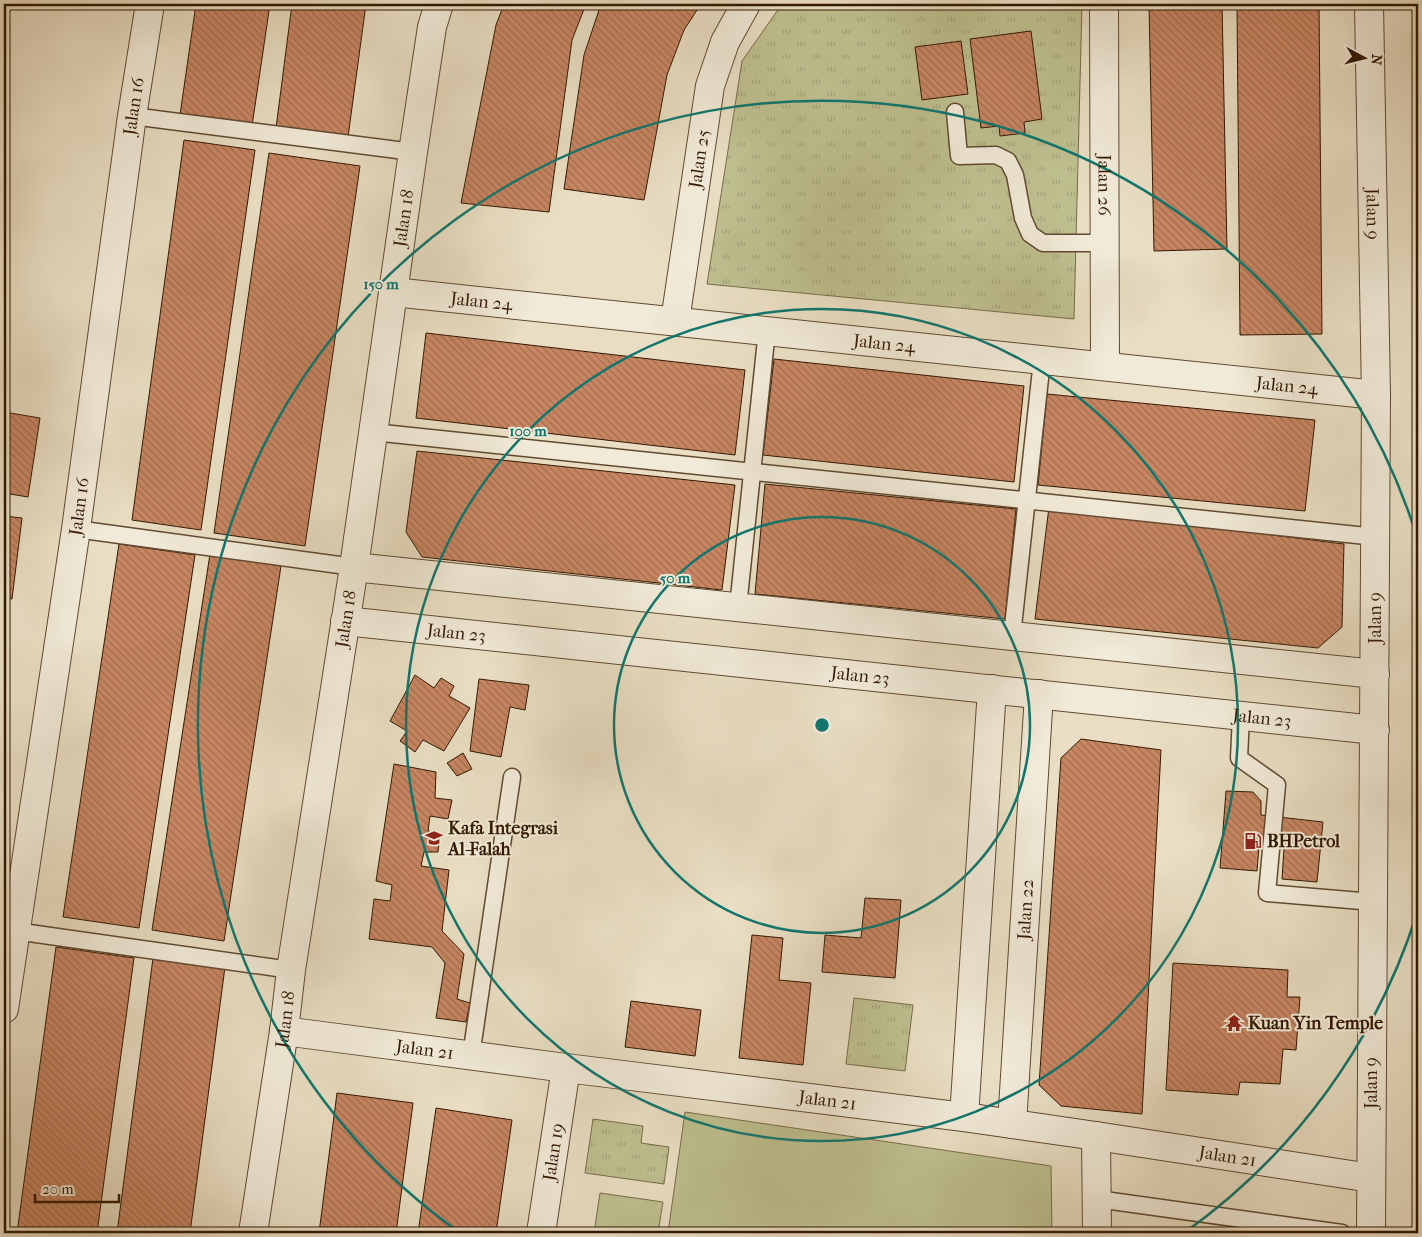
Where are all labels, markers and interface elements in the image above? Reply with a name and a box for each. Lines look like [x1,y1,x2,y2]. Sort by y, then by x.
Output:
north arrow [1340,32,1390,82]
text: N [1367,53,1385,66]
street label: Jalan 16 [119,76,149,139]
street label: Jalan 25 [684,128,714,192]
street label: Jalan 26 [1094,152,1115,216]
street label: Jalan 9 [1362,186,1384,240]
street label: Jalan 18 [389,188,418,250]
text: 150 m [363,275,399,293]
street label: Jalan 24 [447,287,514,315]
street label: Jalan 24 [850,330,917,357]
street label: Jalan 24 [1253,372,1320,399]
text: 100 m [509,422,547,440]
street label: Jalan 16 [64,476,93,539]
text: 50 m [660,569,691,587]
street label: Jalan 18 [331,589,361,651]
street label: Jalan 9 [1365,592,1386,646]
street label: Jalan 23 [424,619,487,646]
street label: Jalan 23 [828,662,891,689]
street label: Jalan 23 [1229,704,1292,732]
centre of rings [813,716,831,734]
place label: Kafa Integrasi Al-Falah [447,818,559,860]
school or university icon: Kafa Integrasi Al-Falah [424,828,444,848]
fuel station icon: BHPetrol [1243,831,1263,851]
place label: BHPetrol [1267,831,1341,852]
street label: Jalan 22 [1013,878,1038,942]
street label: Jalan 18 [271,990,299,1052]
temple icon: Kuan Yin Temple [1224,1013,1244,1033]
place label: Kuan Yin Temple [1248,1013,1383,1034]
street label: Jalan 21 [393,1035,455,1064]
street label: Jalan 9 [1361,1057,1382,1111]
street label: Jalan 21 [796,1086,858,1114]
street label: Jalan 19 [538,1122,568,1184]
street label: Jalan 21 [1195,1141,1258,1171]
scale bar [35,1172,119,1204]
text: 20 m [42,1180,74,1198]

